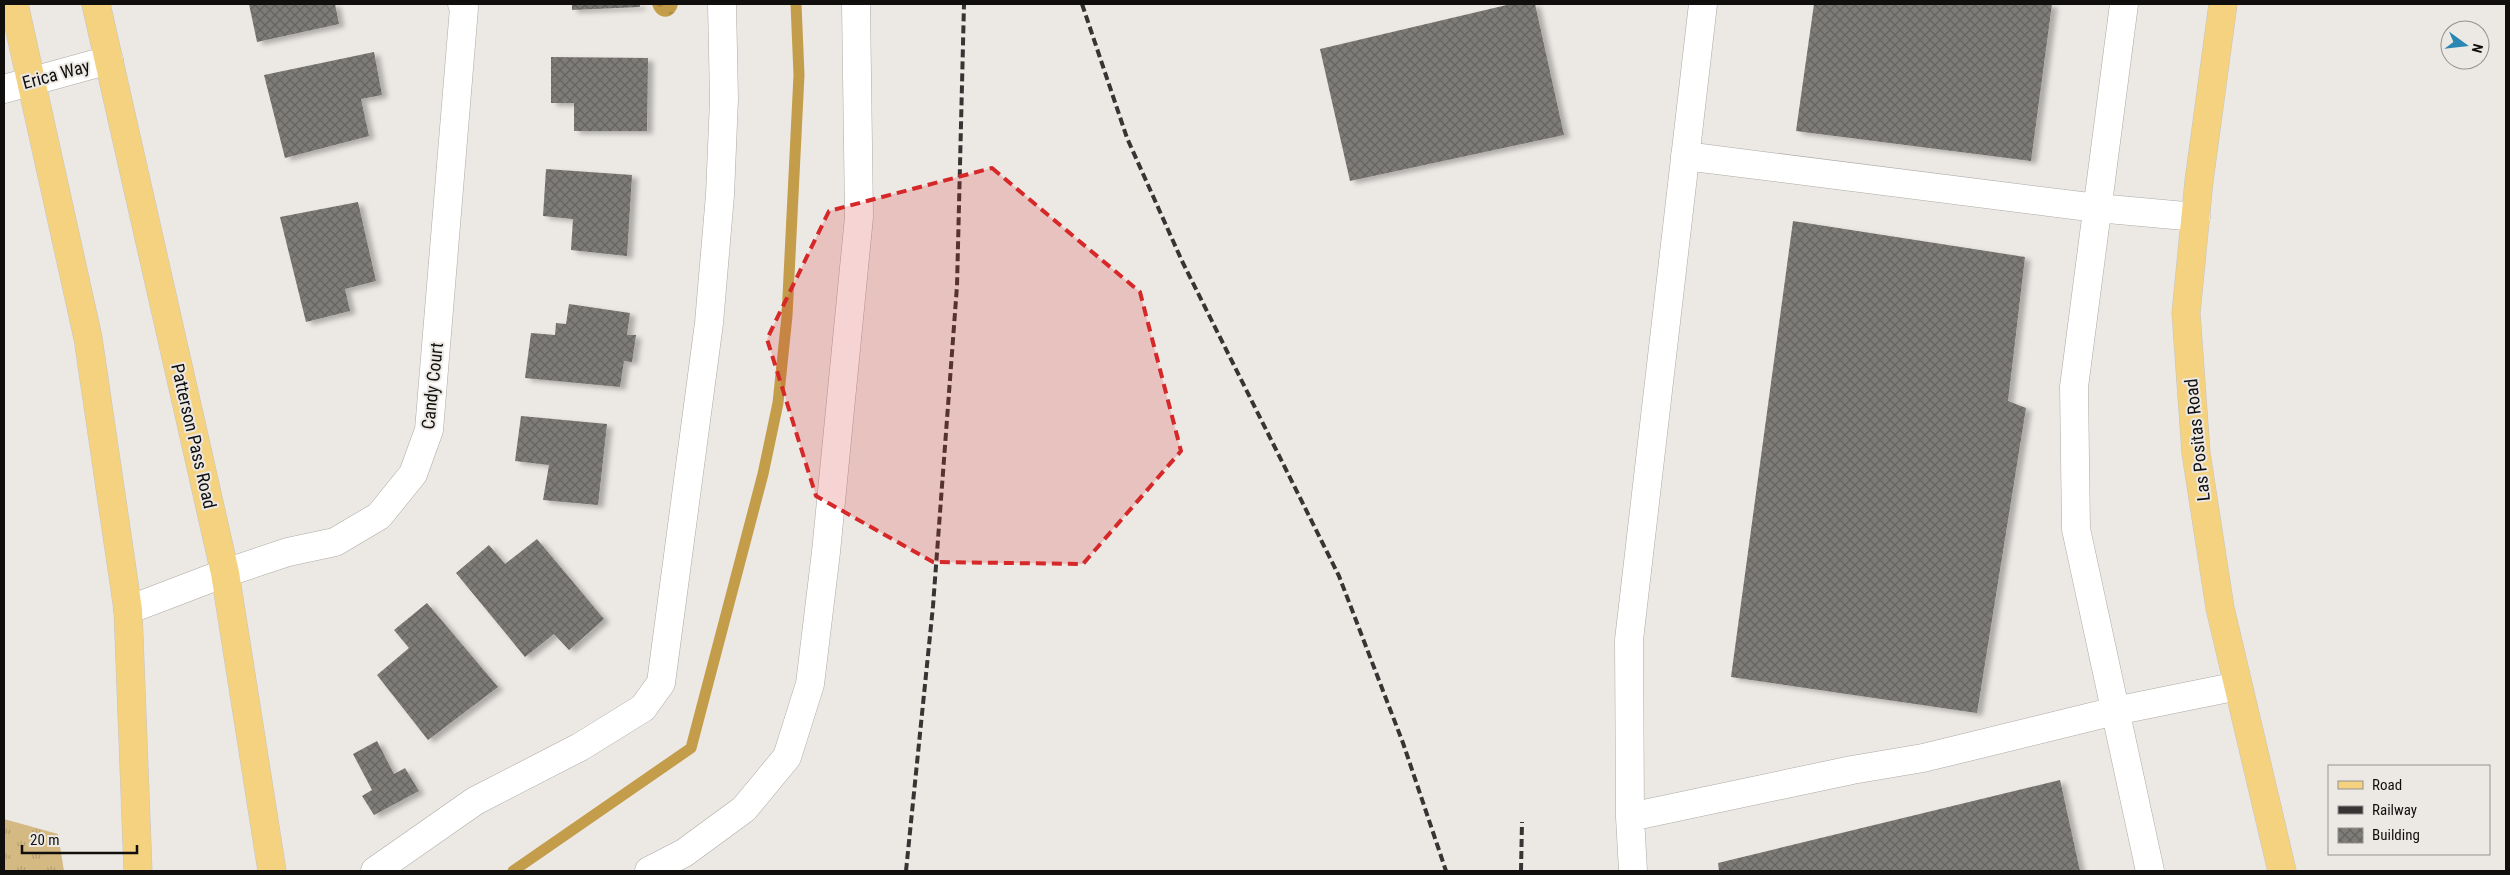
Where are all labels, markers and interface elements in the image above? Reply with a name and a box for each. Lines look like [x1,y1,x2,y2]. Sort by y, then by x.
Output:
north arrow [2440,20,2490,70]
text: N [2469,42,2486,55]
street label: Erica Way [20,55,93,93]
street label: Candy Court [417,341,447,431]
street label: Patterson Pass Road [167,361,221,511]
street label: Las Positas Road [2180,378,2214,502]
legend [2328,765,2490,855]
text: Road [2372,776,2402,794]
text: Railway [2372,801,2417,819]
scale bar [22,822,138,854]
text: Building [2372,826,2420,844]
text: 20 m [30,831,60,849]

